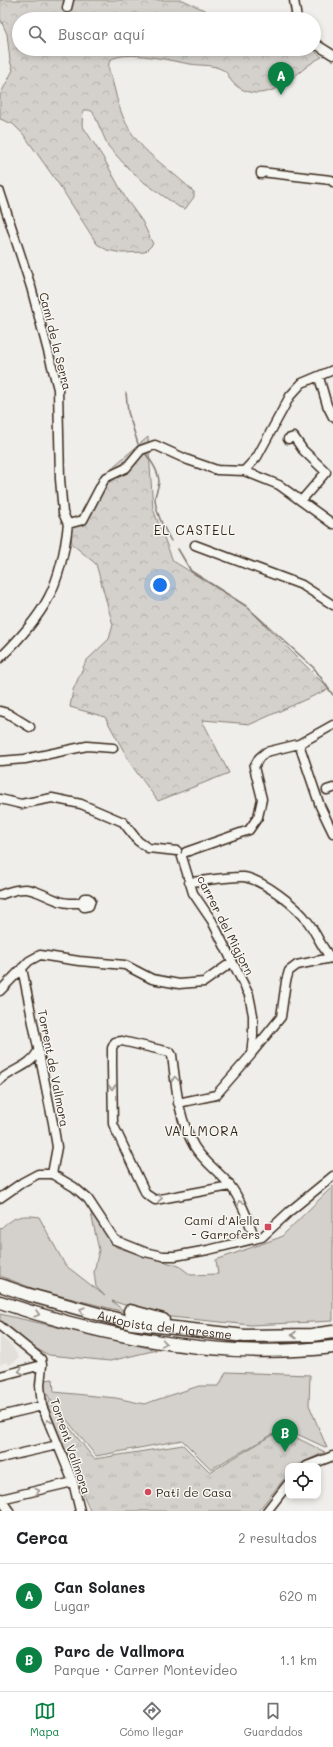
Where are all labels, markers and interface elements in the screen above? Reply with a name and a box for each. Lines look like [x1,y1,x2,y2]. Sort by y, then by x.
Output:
search box [12,12,321,56]
icon: search [26,23,48,45]
text: Buscar aquí [58,24,145,44]
pin: A [268,62,294,95]
street label: Camí de la Serra [36,290,76,392]
district label: EL CASTELL [154,521,236,538]
your location [150,575,170,595]
street label: carrer del Migjorn [194,872,258,978]
street label: Torrent de Vallmora [35,1008,73,1128]
one-way arrow [171,1076,180,1082]
one-way arrow [108,1084,116,1090]
district label: VALLMORA [164,1122,240,1139]
one-way arrow [157,1194,163,1203]
one-way arrow [238,1200,245,1207]
place label: Camí d'Alella - Garrofers [184,1212,260,1242]
marker: Camí d'Alella - Garrofers [263,1222,273,1232]
street label: Autopista del Maresme [96,1306,233,1342]
one-way arrow [79,1307,86,1315]
one-way arrow [33,1309,40,1318]
one-way arrow [291,1331,297,1339]
one-way arrow [161,1338,167,1347]
one-way arrow [18,1366,24,1374]
street label: Torrent Vallmora [47,1396,95,1496]
one-way arrow [45,1418,53,1425]
pin: B [272,1419,298,1452]
map controls [285,1463,321,1499]
button: locate [285,1463,321,1499]
place label: Pati de Casa [156,1484,232,1500]
one-way arrow [34,1487,40,1495]
marker: Pati de Casa [143,1487,153,1497]
text: Cerca [16,1526,68,1548]
text: 2 resultados [238,1529,317,1546]
text: Can Solanes [54,1577,145,1597]
text: A [24,1587,34,1604]
text: 620 m [279,1587,317,1604]
text: Lugar [54,1597,90,1614]
text: Parc de Vallmora [54,1641,185,1661]
text: B [25,1651,33,1668]
text: 1.1 km [280,1651,317,1668]
text: Parque · Carrer Montevideo [54,1661,237,1678]
tab: Mapa [30,1700,59,1739]
tab: Cómo llegar [119,1700,184,1739]
tab: Guardados [244,1700,303,1739]

